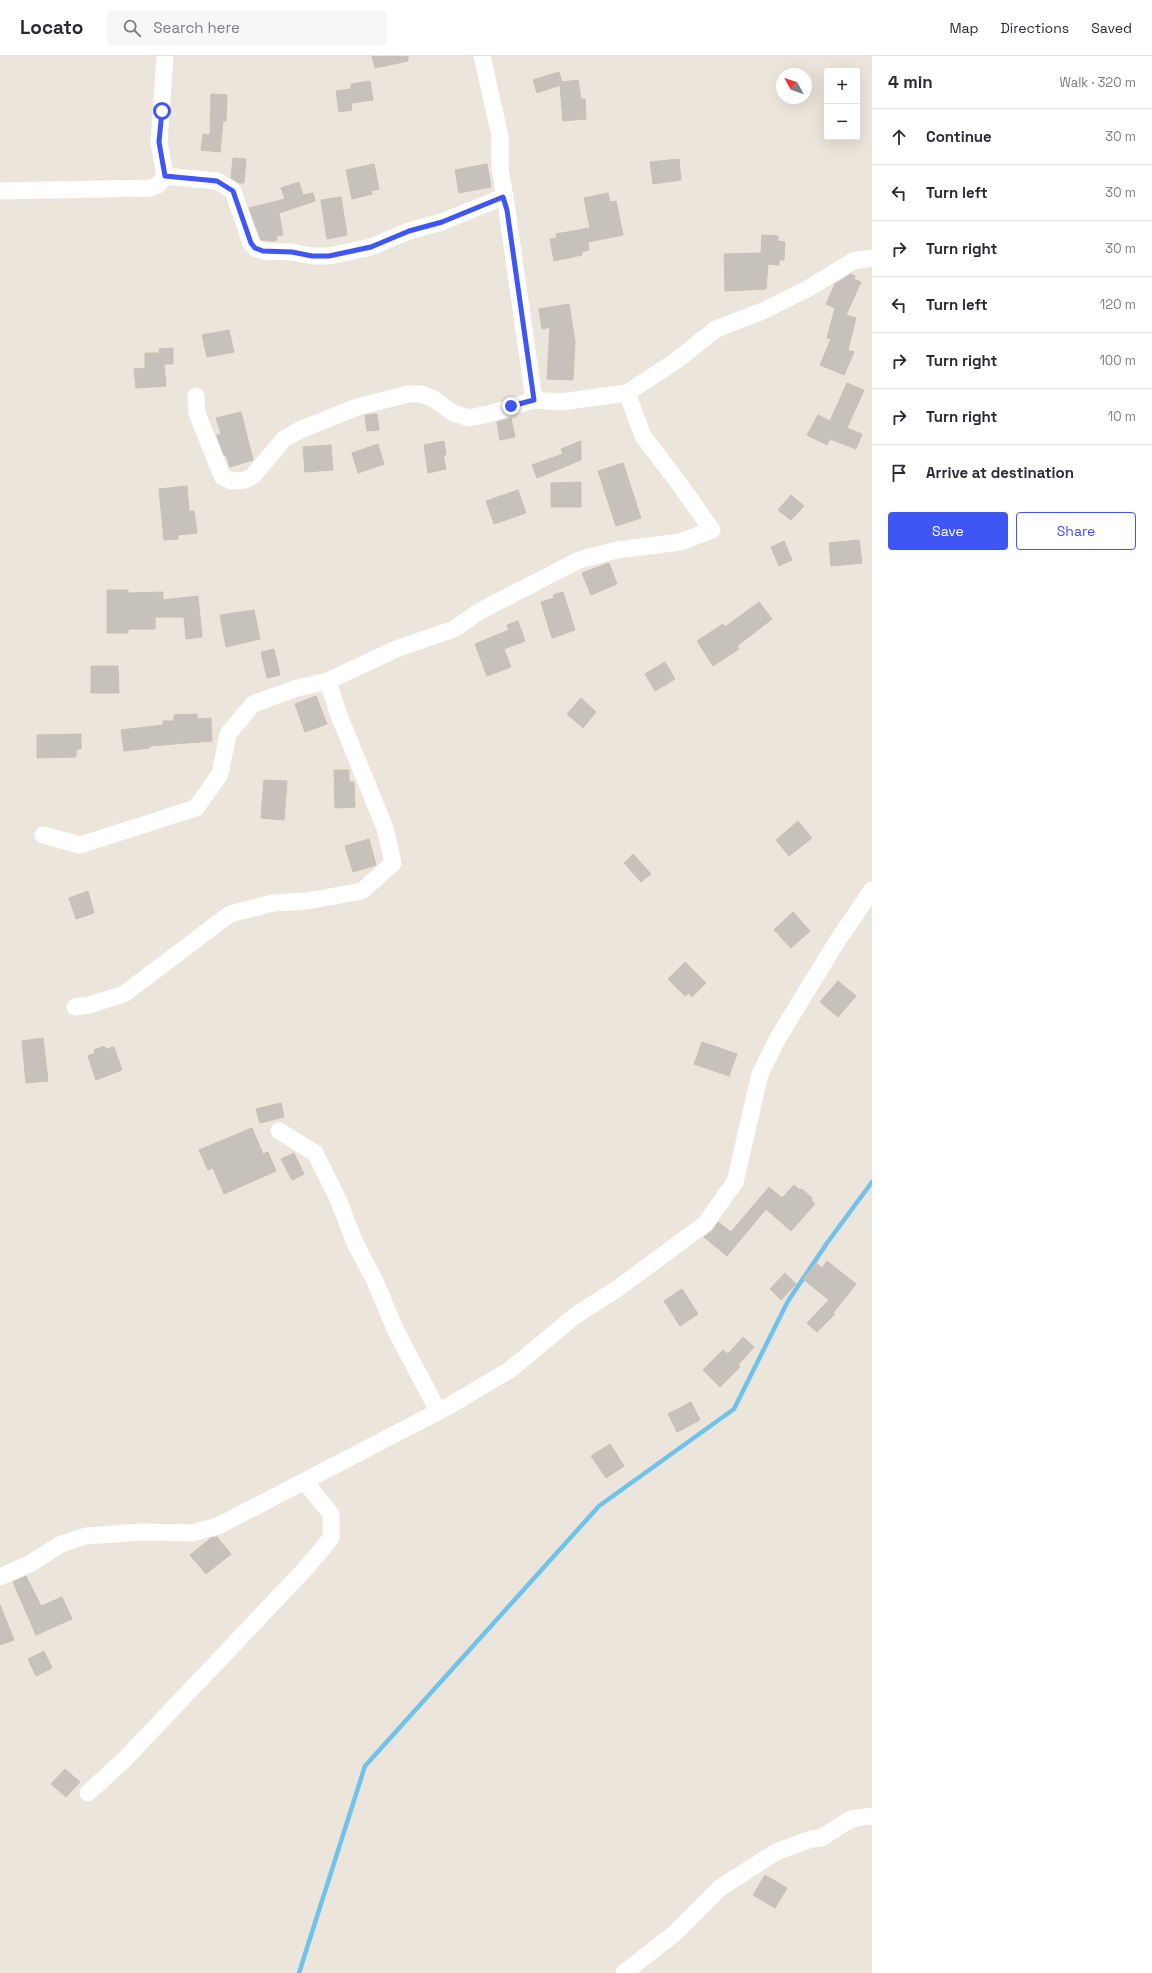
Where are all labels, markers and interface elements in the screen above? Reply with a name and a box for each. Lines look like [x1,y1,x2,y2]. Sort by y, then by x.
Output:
search box [107,10,387,46]
text: Locato [20,15,83,40]
icon: search [121,17,143,39]
text: Search here [153,18,240,37]
text: Map [949,19,979,37]
text: Directions [1001,19,1069,37]
text: Saved [1091,19,1132,37]
north arrow [776,68,812,104]
map controls [824,68,860,140]
button: + [824,68,860,104]
text: 4 min [888,71,933,93]
text: Walk · 320 m [1059,74,1136,91]
route start [153,102,171,120]
button: − [824,104,860,140]
icon: ahead [888,126,910,148]
text: Continue [926,127,992,146]
text: 30 m [1105,128,1136,145]
icon: left [888,182,910,204]
text: Turn left [926,183,988,202]
text: 30 m [1105,184,1136,201]
icon: right [888,238,910,260]
text: Turn right [926,239,997,258]
text: 30 m [1105,240,1136,257]
icon: left [888,294,910,316]
text: Turn left [926,295,988,314]
text: 120 m [1100,296,1136,313]
icon: right [888,350,910,372]
text: Turn right [926,351,997,370]
text: 100 m [1099,352,1136,369]
route end [502,397,520,415]
icon: right [888,406,910,428]
text: Turn right [926,407,997,426]
text: 10 m [1108,408,1136,425]
icon: arrive [888,462,910,484]
text: Arrive at destination [926,463,1074,482]
button: Save [888,512,1008,550]
button: Share [1016,512,1136,550]

